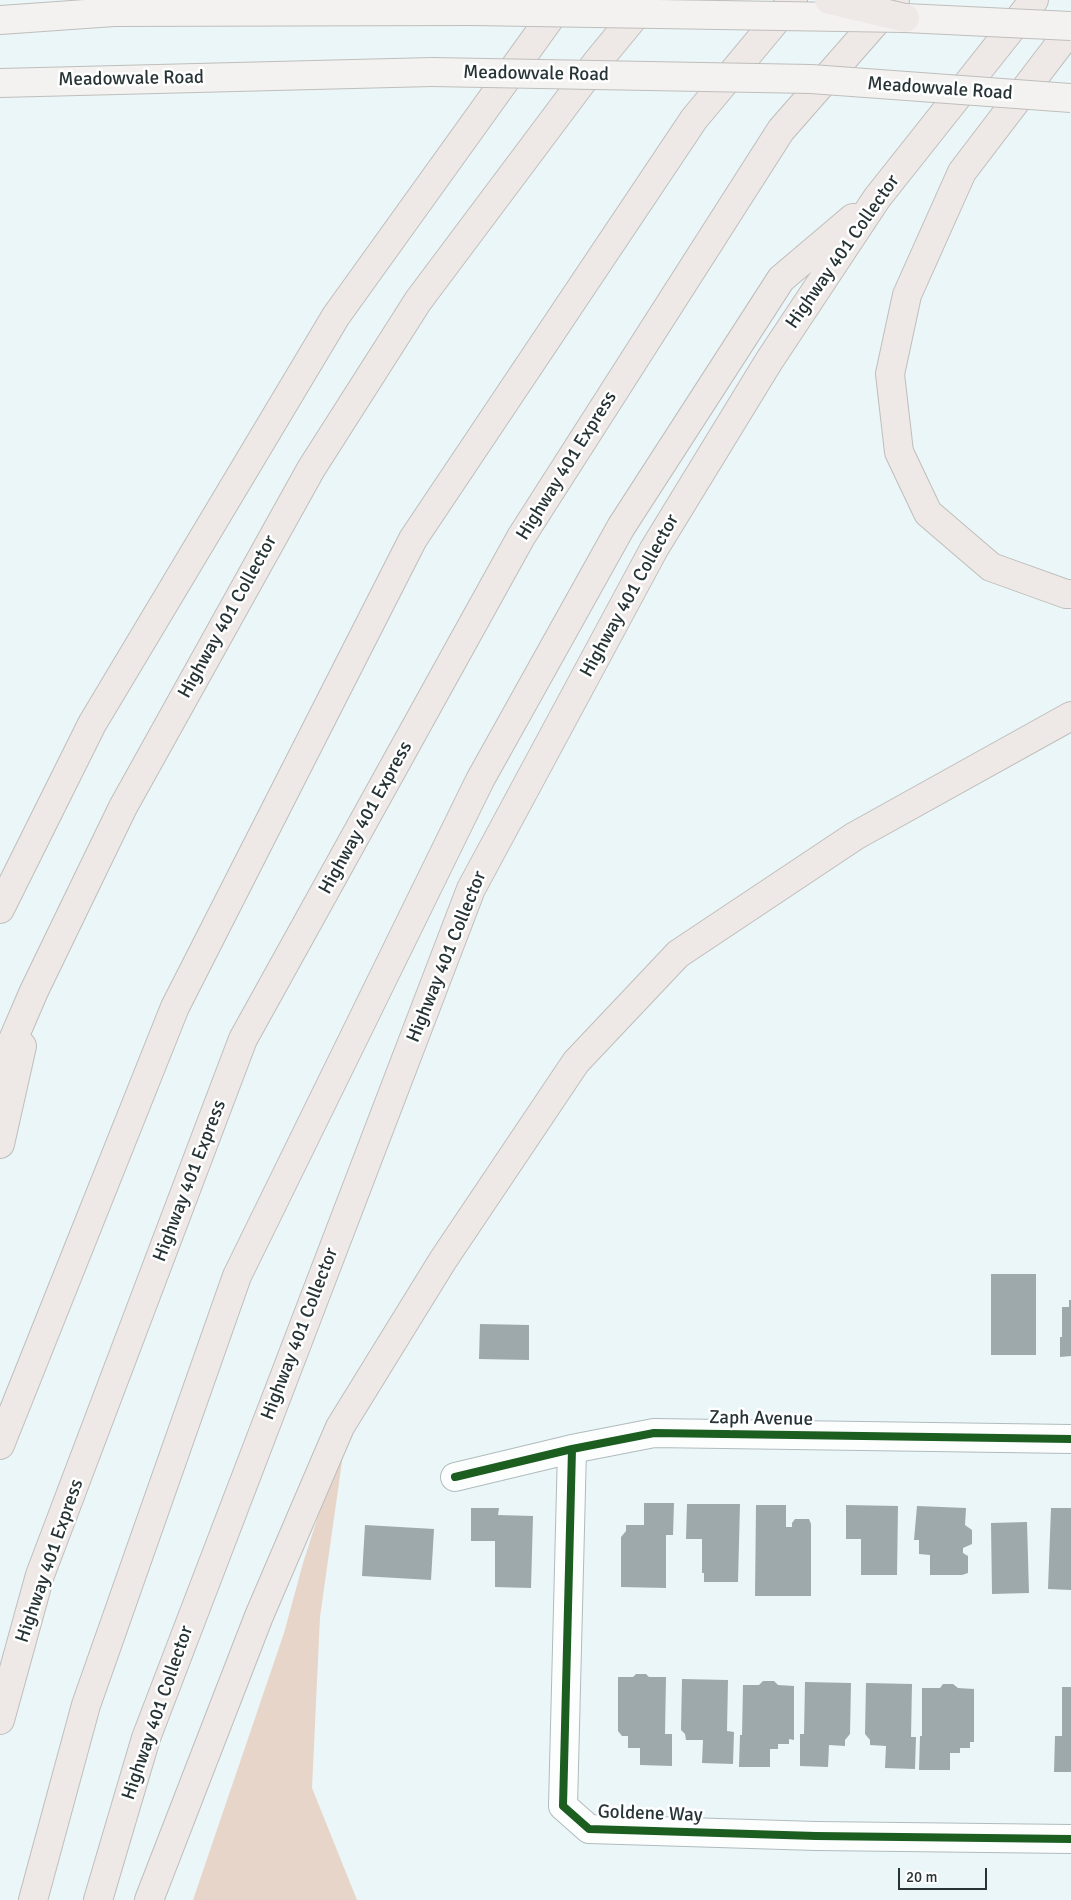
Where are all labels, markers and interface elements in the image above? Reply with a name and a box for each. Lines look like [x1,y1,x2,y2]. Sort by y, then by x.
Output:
street label: Meadowvale Road [463,61,609,87]
street label: Meadowvale Road [58,66,204,92]
street label: Meadowvale Road [866,73,1014,105]
street label: Highway 401 Collector [781,171,905,333]
street label: Highway 401 Express [512,387,622,545]
street label: Highway 401 Collector [576,511,684,681]
street label: Highway 401 Collector [174,532,282,702]
street label: Highway 401 Express [314,738,418,898]
street label: Highway 401 Collector [402,868,492,1046]
street label: Highway 401 Express [149,1097,231,1265]
street label: Highway 401 Collector [257,1245,343,1423]
street label: Zaph Avenue [709,1407,813,1431]
street label: Highway 401 Express [11,1476,89,1646]
street label: Highway 401 Collector [117,1623,199,1803]
street label: Goldene Way [597,1801,703,1827]
scale bar [901,1858,990,1890]
text: 20 m [906,1868,937,1886]

